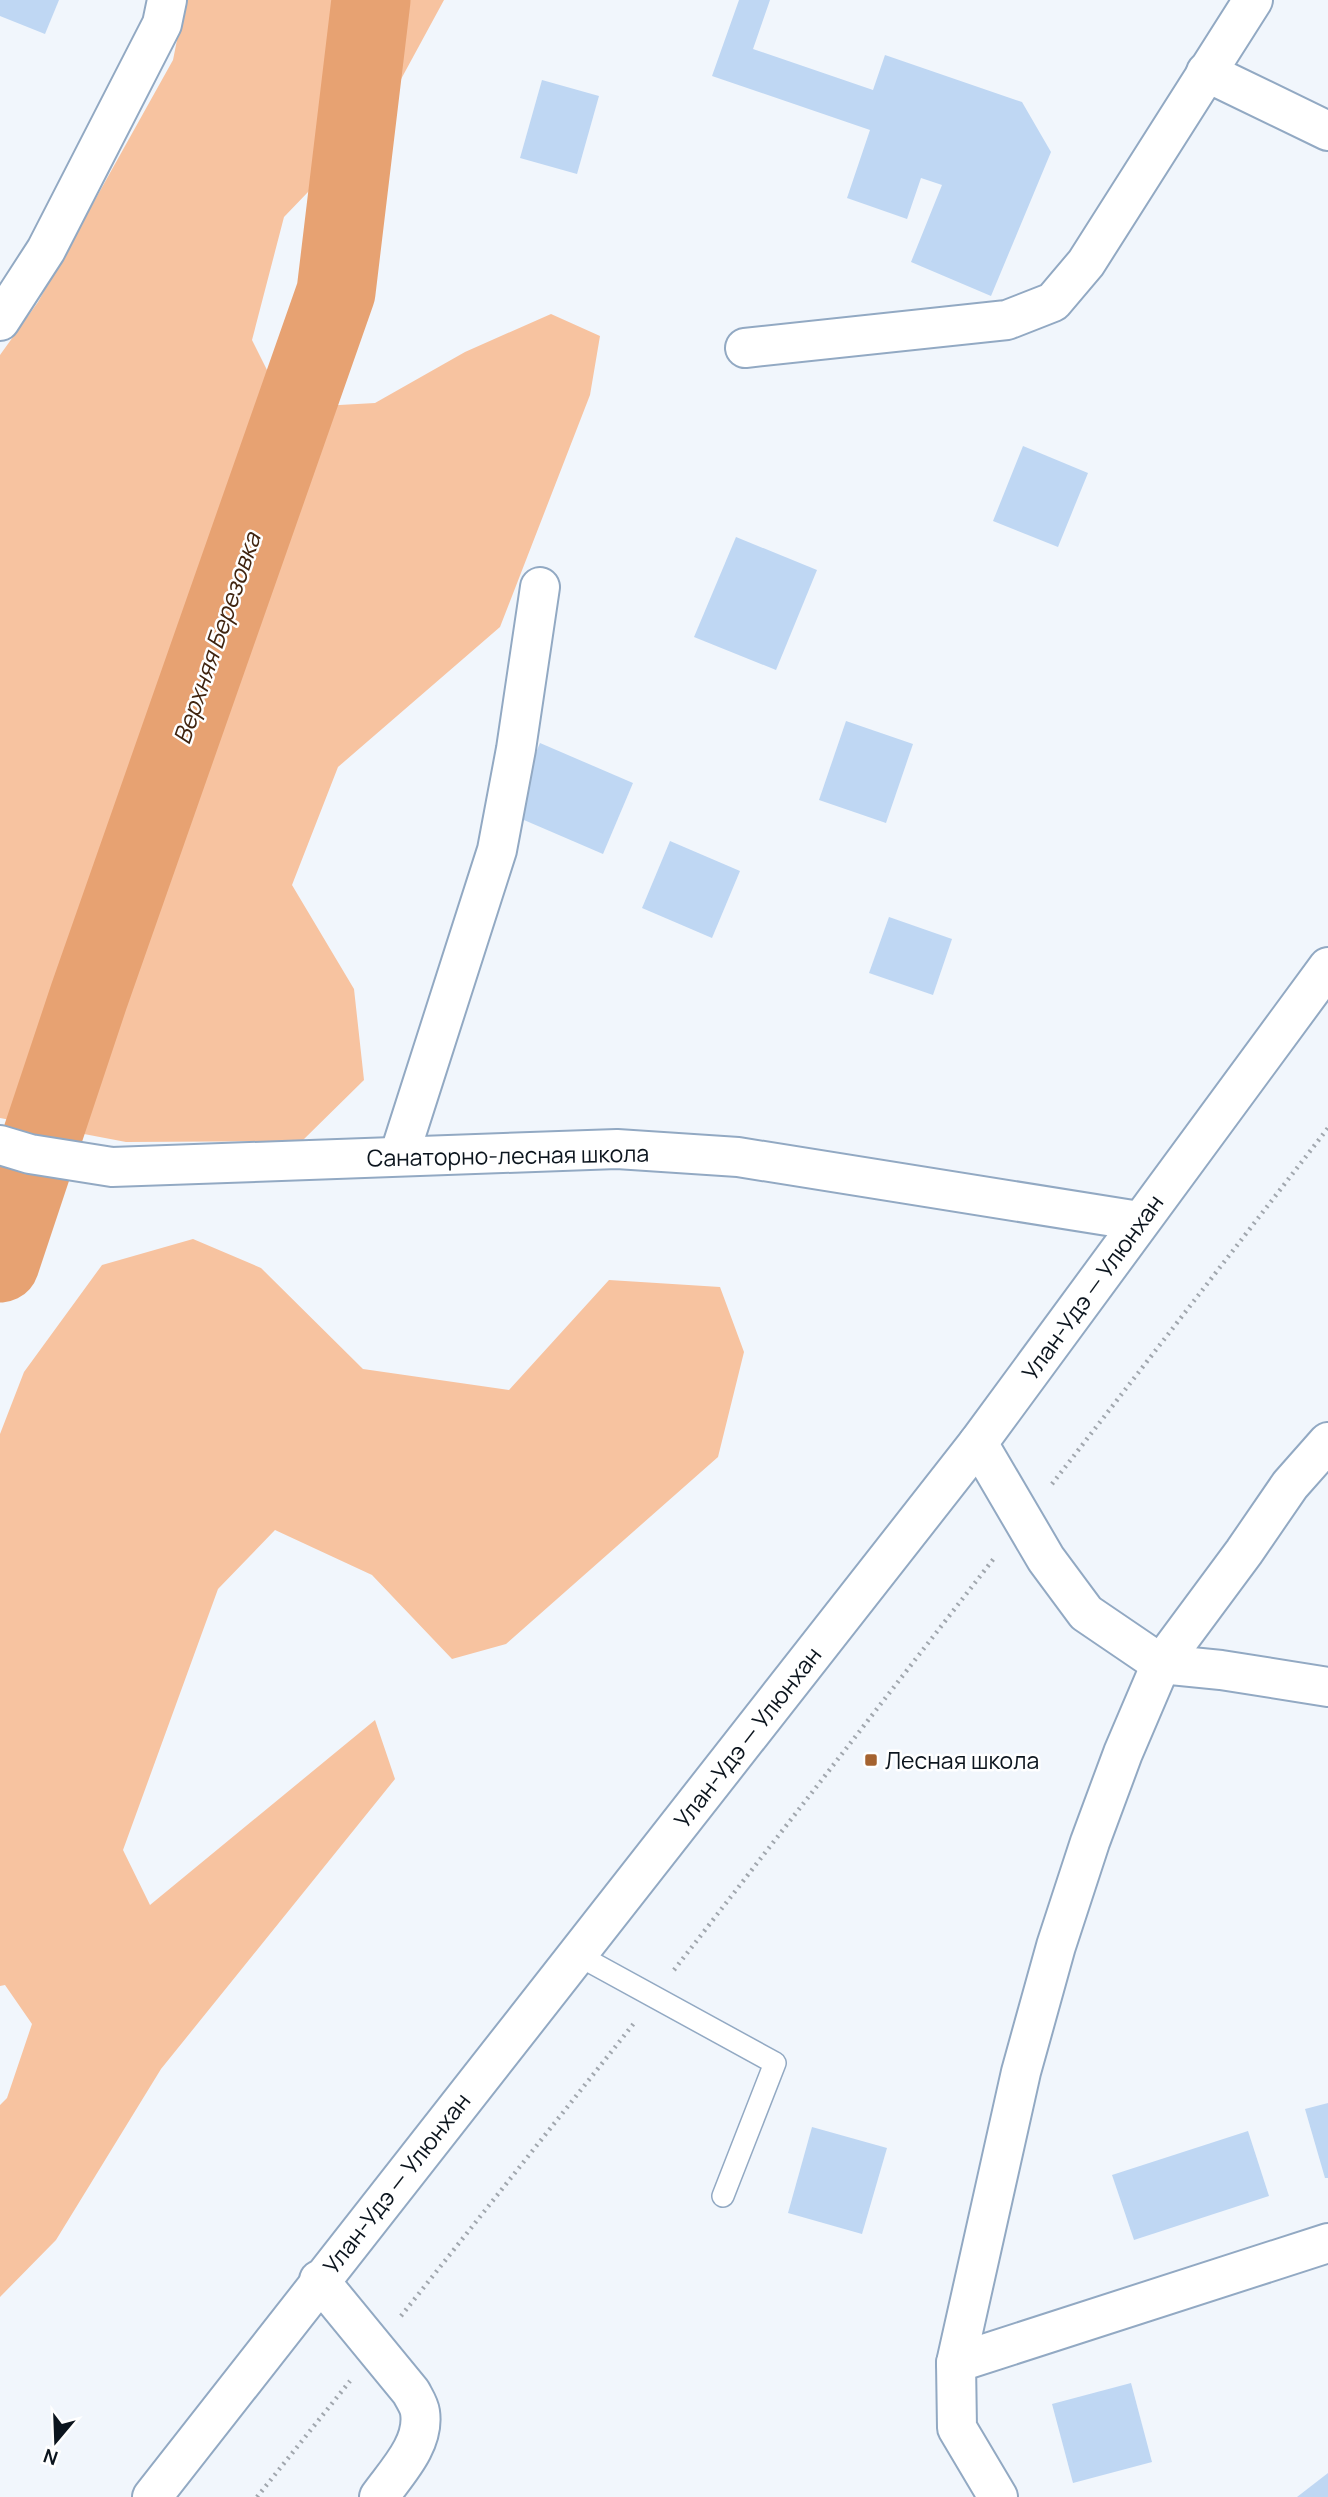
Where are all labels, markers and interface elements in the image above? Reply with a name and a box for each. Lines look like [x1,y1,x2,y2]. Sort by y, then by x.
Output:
water label: Верхняя Березовка [164,526,268,748]
street label: Санаторно-лесная школа [367,1137,649,1173]
street label: Улан-Удэ — Улюнхан [1014,1188,1170,1386]
street label: Улан-Удэ — Улюнхан [666,1640,828,1834]
place label: Лесная школа [885,1744,1039,1776]
marker: Лесная школа [863,1752,879,1768]
street label: Улан-Удэ — Улюнхан [315,2086,477,2280]
north arrow [21,2406,91,2476]
text: N [40,2443,61,2472]

